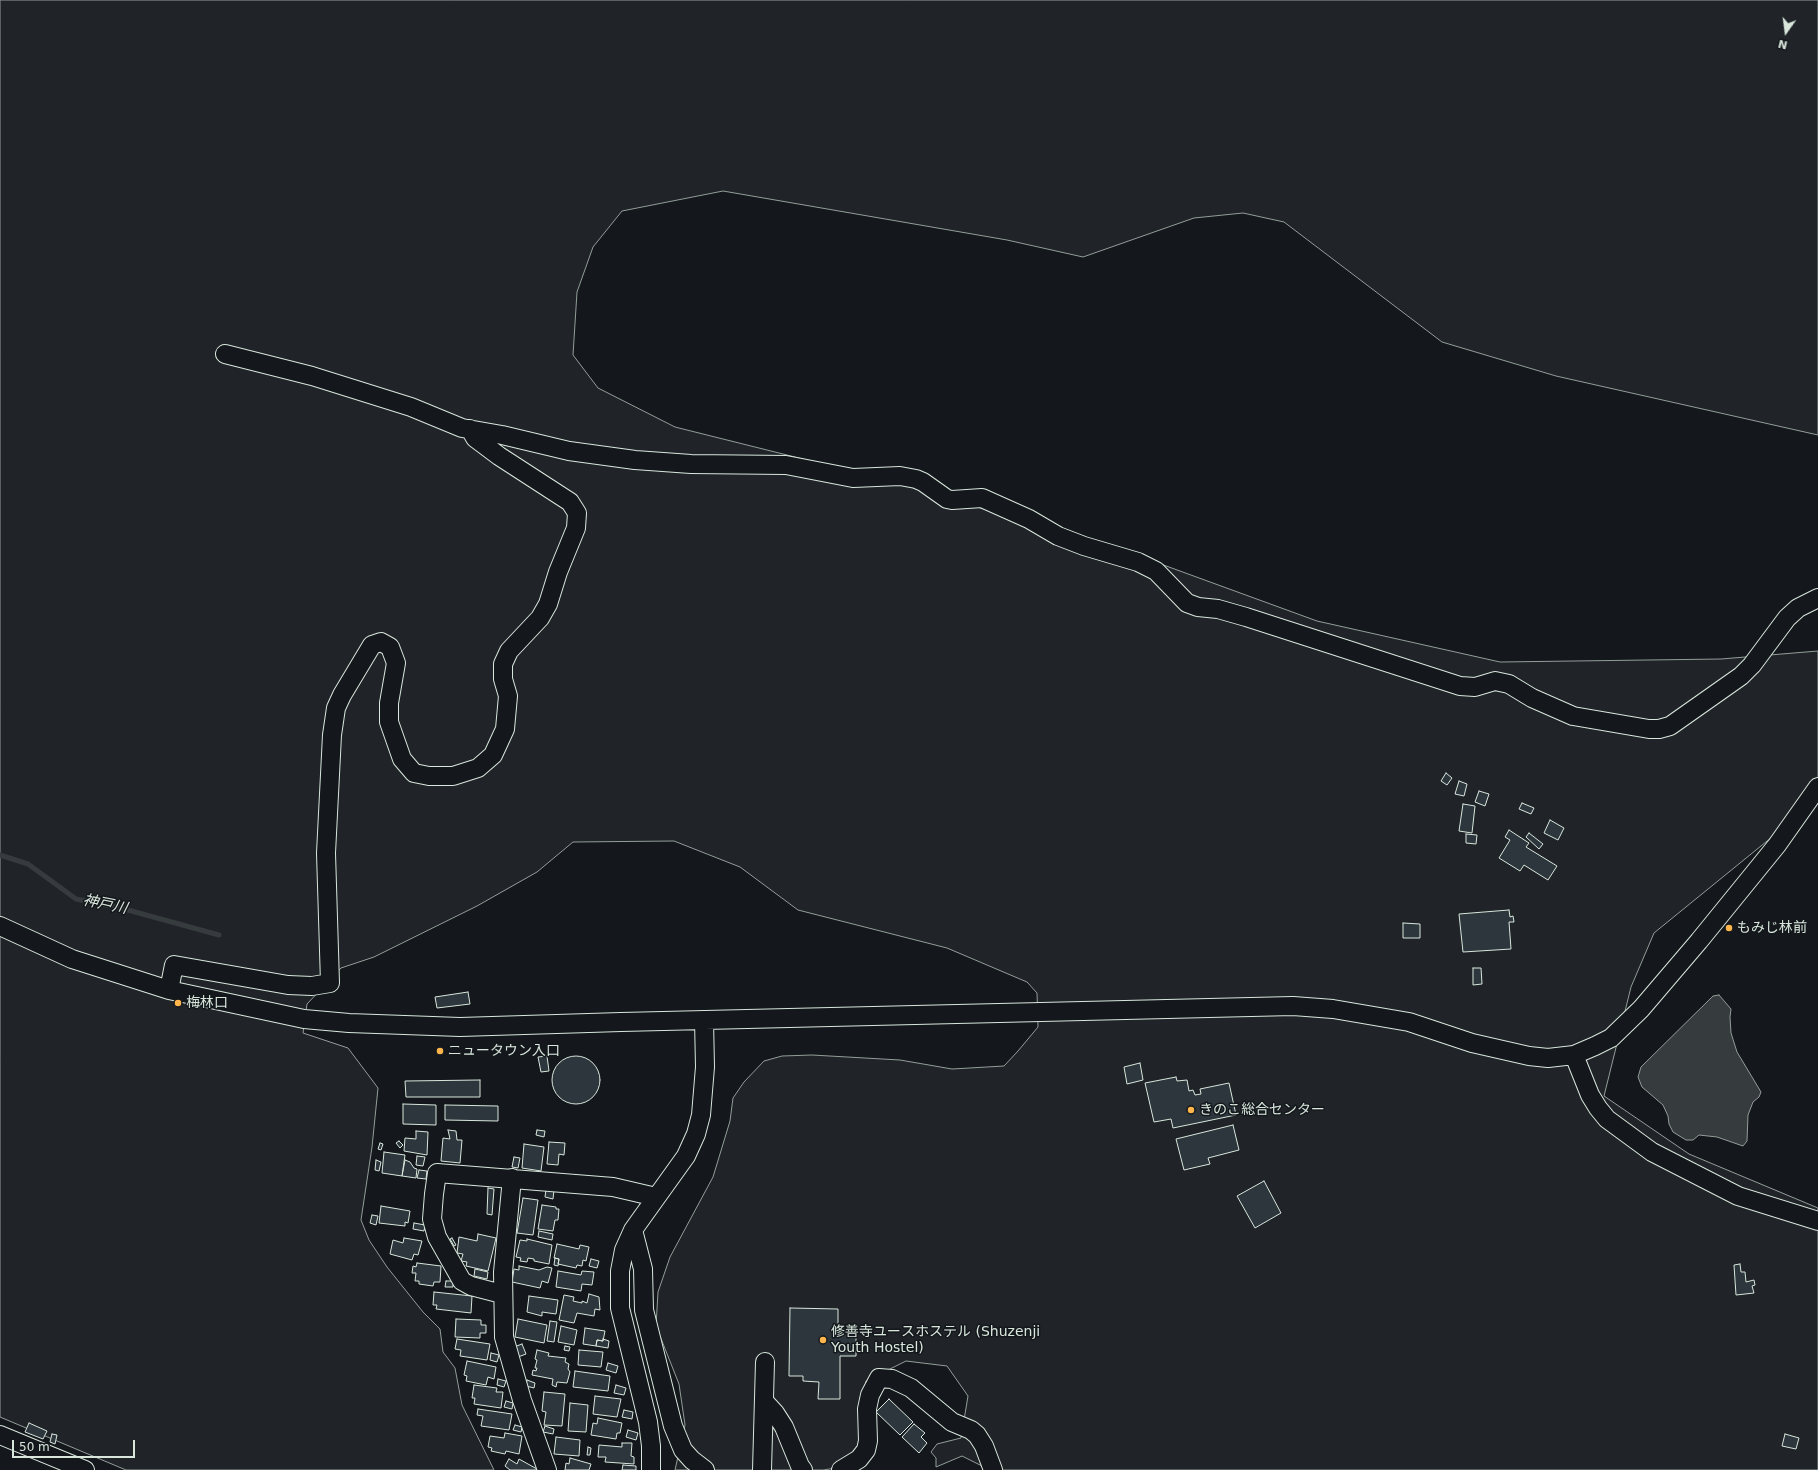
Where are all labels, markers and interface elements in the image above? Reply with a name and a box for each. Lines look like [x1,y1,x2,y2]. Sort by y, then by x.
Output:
north arrow [1766,12,1806,52]
text: N [1777,37,1789,52]
water label: 神戸川 [81,892,129,918]
place label: もみじ林前 [1737,920,1807,936]
marker: もみじ林前 [1724,923,1734,933]
place label: 梅林口 [186,995,228,1011]
marker: 梅林口 [173,998,183,1008]
place label: ニュータウン入口 [448,1043,560,1059]
marker: ニュータウン入口 [435,1046,445,1056]
place label: きのこ総合センター [1199,1102,1325,1118]
marker: きのこ総合センター [1186,1105,1196,1115]
place label: 修善寺ユースホステル (Shuzenji Youth Hostel) [831,1324,1040,1356]
marker: 修善寺ユースホステル (Shuzenji Youth Hostel) [818,1335,828,1345]
scale bar [14,1432,137,1458]
text: 50 m [19,1440,50,1454]

